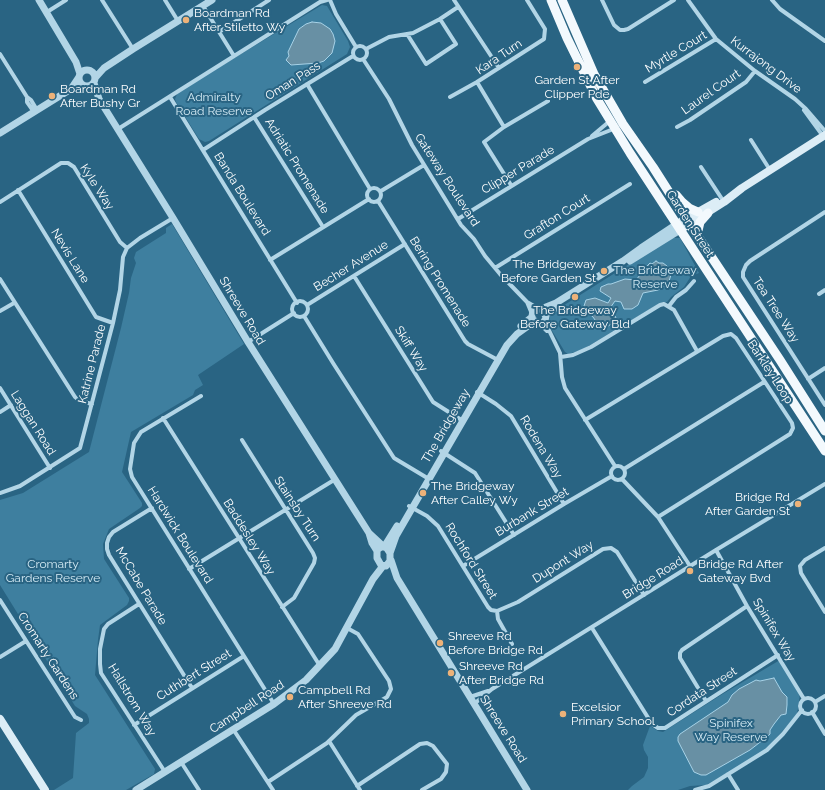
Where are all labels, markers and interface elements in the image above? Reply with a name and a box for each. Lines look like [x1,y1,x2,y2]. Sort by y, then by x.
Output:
place label: Boardman Rd After Stiletto Wy [194,6,285,34]
marker: Boardman Rd After Stiletto Wy [181,15,191,25]
street label: Myrtle Court [643,28,709,76]
street label: Kurrajong Drive [728,34,804,96]
street label: Kara Turn [473,36,525,78]
street label: Oman Pass [263,58,323,104]
marker: Garden St After Clipper Pde [572,62,582,72]
street label: Laurel Court [679,66,743,118]
place label: Garden St After Clipper Pde [534,73,620,101]
place label: Boardman Rd After Bushy Gr [60,82,140,110]
park label: Admiralty Road Reserve [176,90,252,118]
marker: Boardman Rd After Bushy Gr [47,91,57,101]
street label: Adriatic Promenade [262,116,332,216]
street label: Gateway Boulevard [412,131,482,229]
street label: Clipper Parade [479,143,557,197]
street label: Banda Boulevard [211,150,273,238]
street label: Kyle Way [77,161,117,213]
street label: Garden Street [663,188,717,260]
street label: Grafton Court [521,191,593,243]
street label: Nevis Lane [48,226,92,286]
street label: Bering Promenade [406,234,474,330]
street label: Becher Avenue [311,237,391,295]
place label: The Bridgeway Before Garden St [501,257,596,285]
park label: The Bridgeway Reserve [613,263,697,291]
marker: The Bridgeway Before Garden St [599,266,609,276]
street label: Shreeve Road [216,274,268,348]
street label: Tea Tree Way [750,275,802,345]
marker: The Bridgeway Before Gateway Bld [570,292,580,302]
place label: The Bridgeway Before Gateway Bld [520,303,630,331]
street label: Katrine Parade [75,323,109,405]
street label: Skiff Way [391,324,431,374]
street label: Barkley Loop [744,337,796,407]
street label: The Bridgeway [419,386,473,466]
street label: Laggan Road [7,388,59,458]
street label: Rodena Way [517,413,565,481]
street label: Stainsby Turn [271,474,323,544]
place label: The Bridgeway After Calley Wy [431,479,518,507]
street label: Hardwick Boulevard [144,484,216,586]
street label: Burbank Street [493,484,571,540]
marker: The Bridgeway After Calley Wy [418,488,428,498]
place label: Bridge Rd After Garden St [705,490,790,518]
street label: Baddesley Way [220,496,278,578]
marker: Bridge Rd After Garden St [793,499,803,509]
street label: Rochford Street [442,520,500,602]
street label: Dupont Way [530,538,596,586]
street label: McCabe Parade [112,544,170,628]
street label: Bridge Road [620,554,686,602]
park label: Cromarty Gardens Reserve [6,557,100,585]
place label: Bridge Rd After Gateway Bvd [698,557,783,585]
marker: Bridge Rd After Gateway Bvd [685,566,695,576]
street label: Spinifex Way [749,596,799,664]
street label: Cromarty Gardens [14,610,82,702]
place label: Shreeve Rd Before Bridge Rd [448,629,543,657]
marker: Shreeve Rd Before Bridge Rd [435,638,445,648]
street label: Cuthbert Street [154,646,234,704]
place label: Shreeve Rd After Bridge Rd [459,659,544,687]
street label: Hallstrom Way [105,661,159,739]
street label: Cordata Street [664,664,740,720]
marker: Shreeve Rd After Bridge Rd [446,668,456,678]
street label: Campbell Road [207,678,287,736]
place label: Campbell Rd After Shreeve Rd [298,683,392,711]
marker: Campbell Rd After Shreeve Rd [285,692,295,702]
street label: Shreeve Road [476,692,530,766]
place label: Excelsior Primary School [571,700,655,728]
marker: Excelsior Primary School [558,709,568,719]
park label: Spinifex Way Reserve [695,716,767,744]

